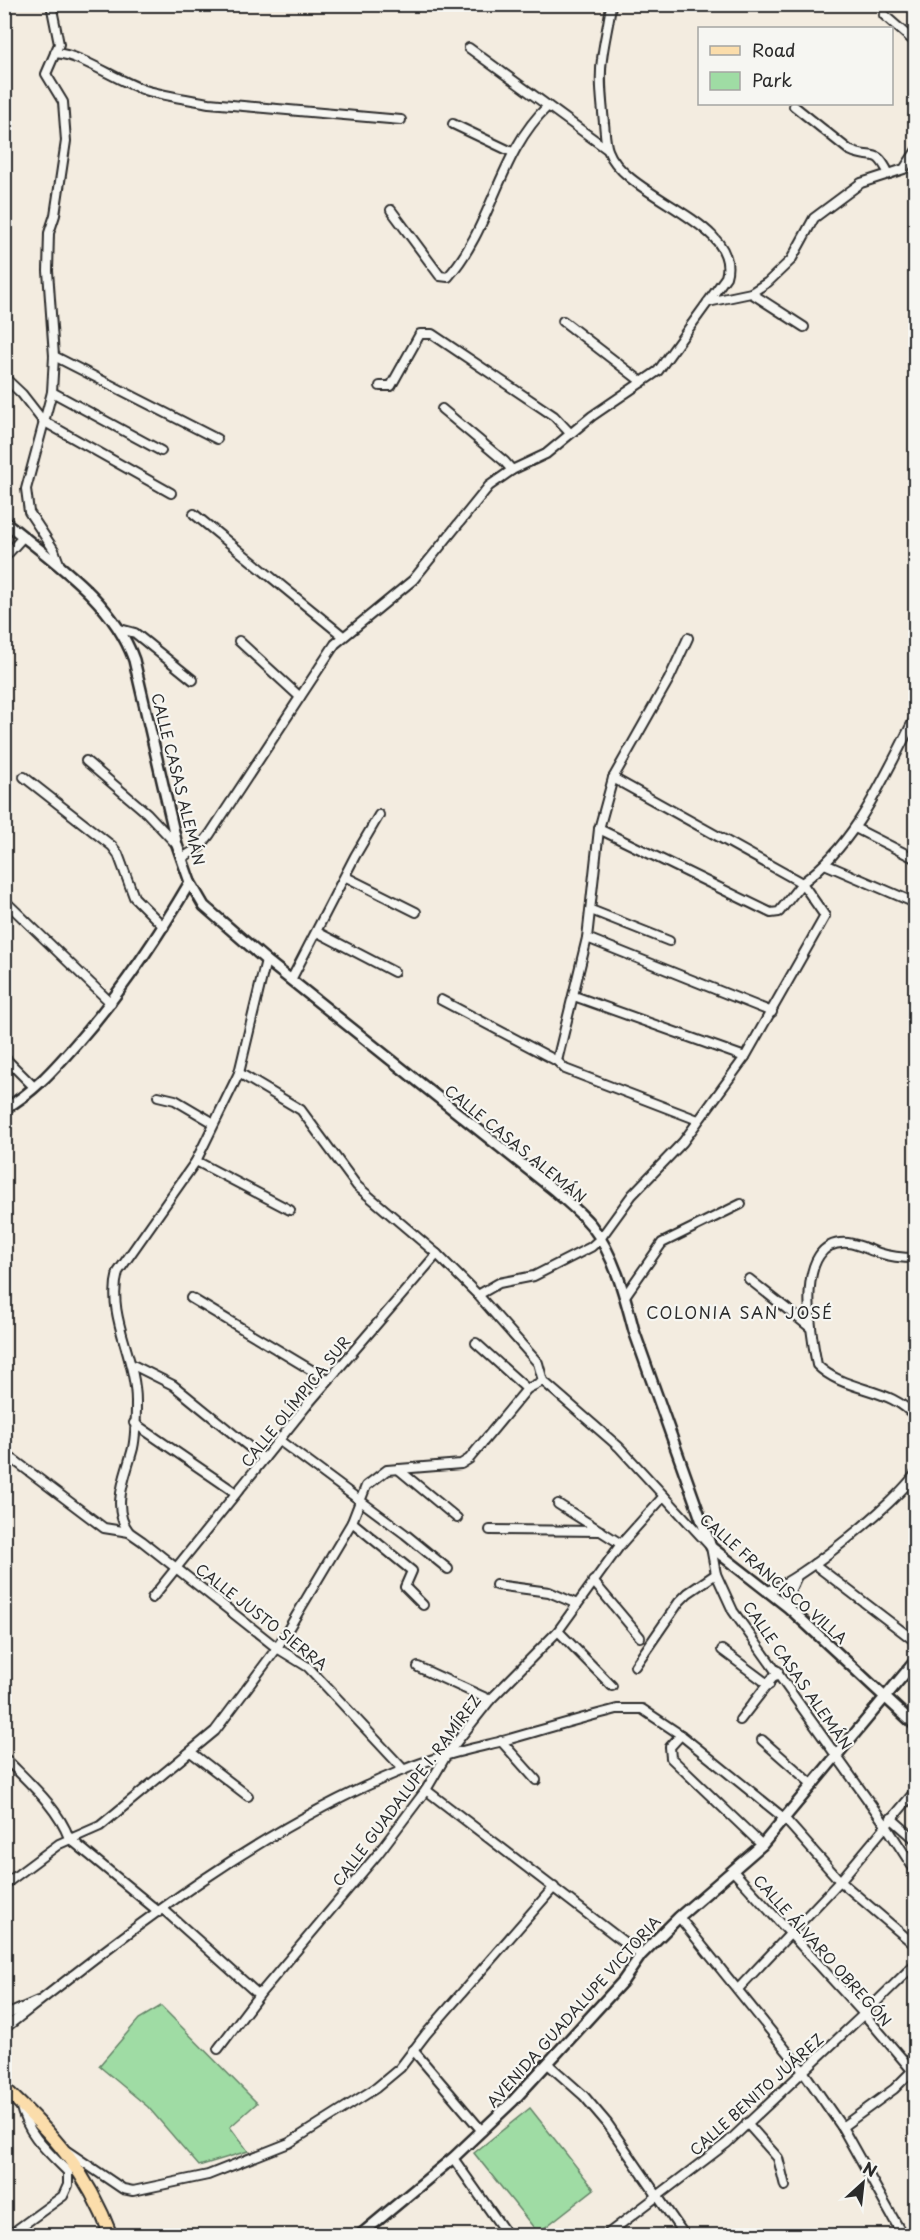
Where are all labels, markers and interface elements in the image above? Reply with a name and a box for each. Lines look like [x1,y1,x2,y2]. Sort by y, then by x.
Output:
legend [698,27,893,105]
text: Road [752,36,796,63]
text: Park [752,66,792,93]
street label: CALLE CASAS ALEMÁN [146,690,212,868]
street label: CALLE CASAS ALEMÁN [440,1078,592,1208]
district label: COLONIA SAN JOSÉ [646,1300,834,1324]
street label: CALLE OLÍMPICA SUR [235,1330,355,1472]
street label: CALLE FRANCISCO VILLA [695,1507,853,1649]
street label: CALLE JUSTO SIERRA [191,1557,333,1675]
street label: CALLE CASAS ALEMÁN [738,1596,858,1754]
street label: CALLE GUADALUPE I. RAMÍREZ [326,1689,486,1891]
street label: CALLE ÁLVARO OBREGÓN [748,1869,898,2031]
street label: AVENIDA GUADALUPE VICTORIA [481,1910,665,2112]
street label: CALLE BENITO JUÁREZ [684,2027,828,2161]
north arrow [833,2153,893,2213]
text: N [859,2155,881,2182]

